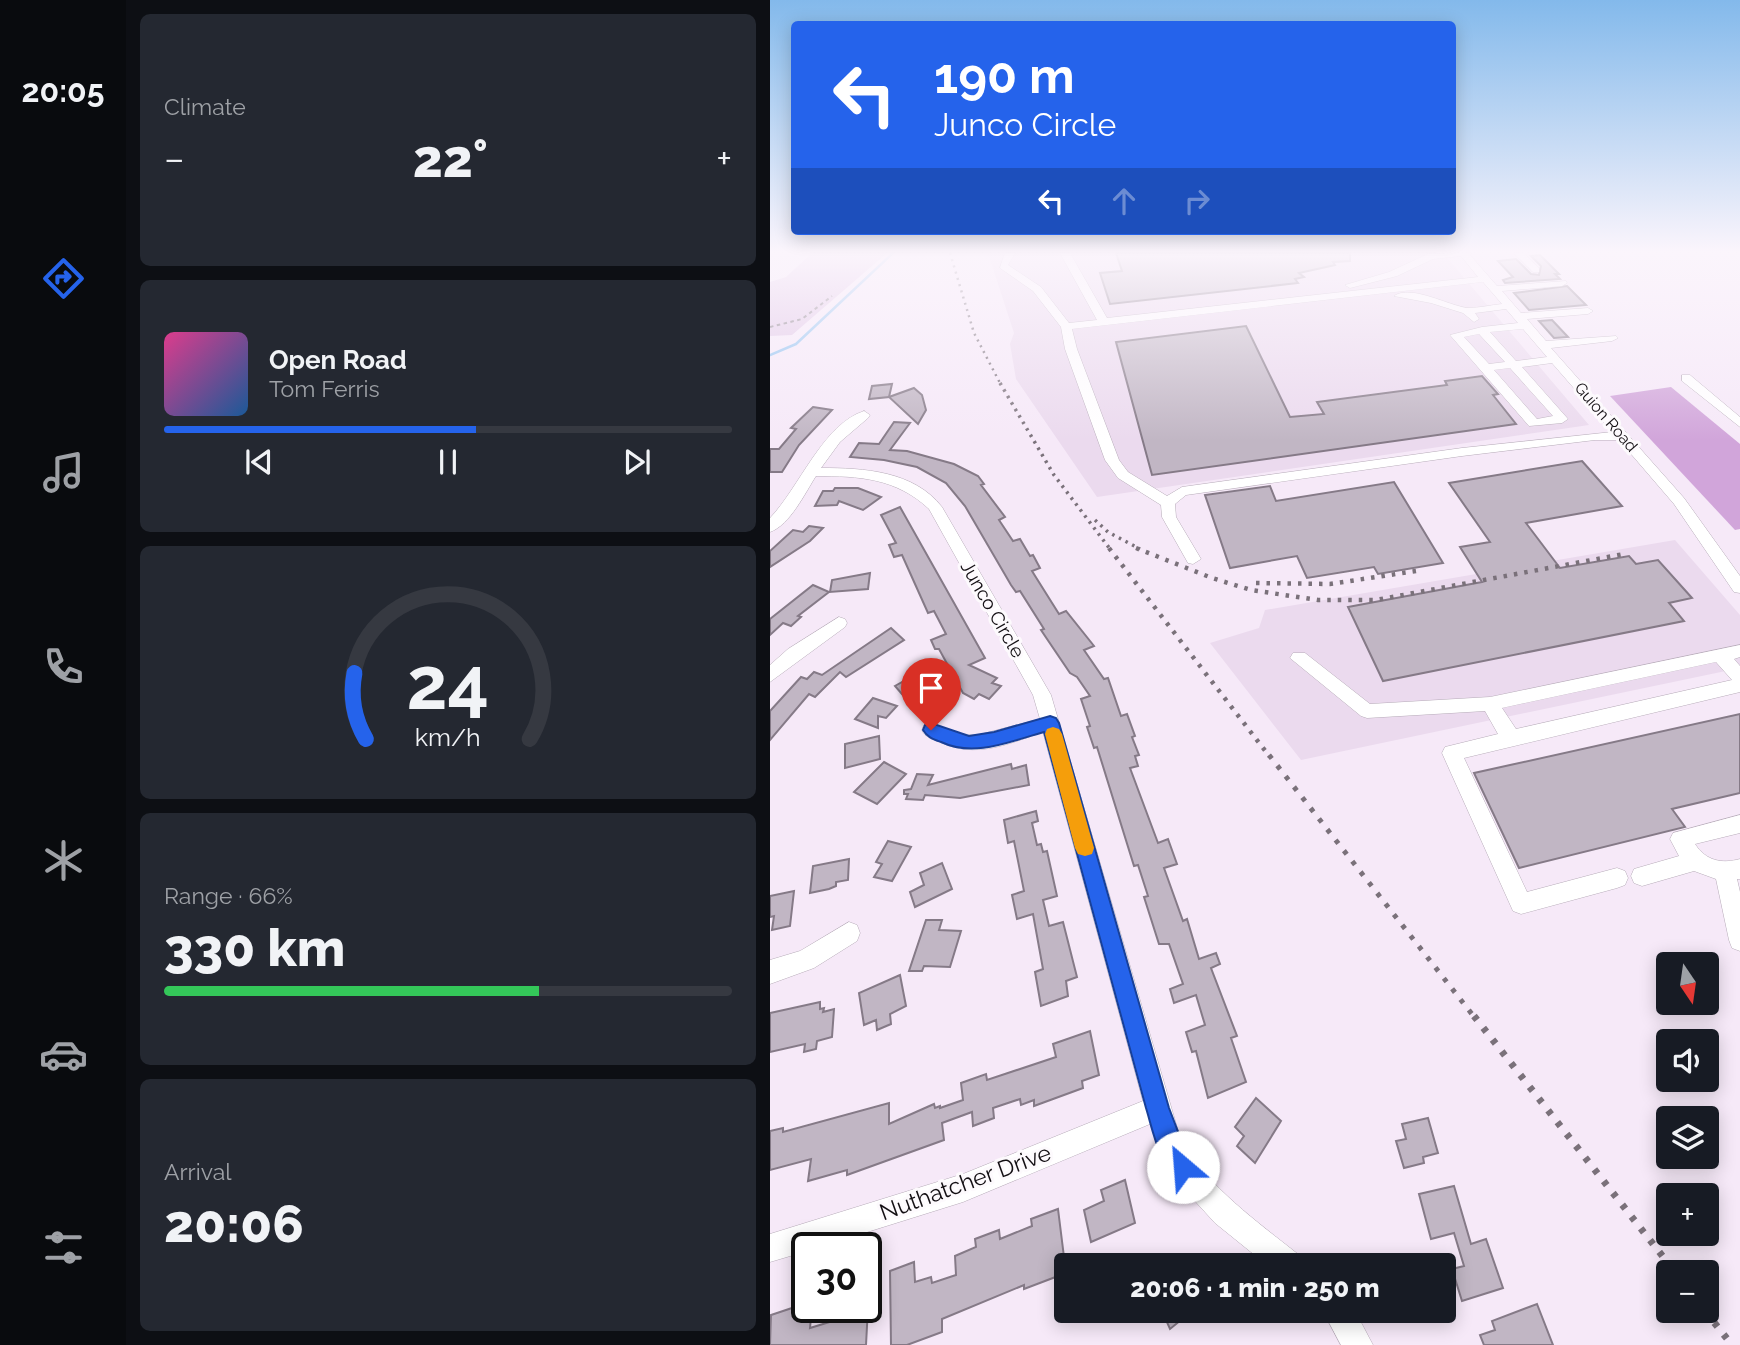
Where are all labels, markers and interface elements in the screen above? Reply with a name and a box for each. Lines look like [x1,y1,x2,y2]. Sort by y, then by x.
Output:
text: 190 m [934,47,1075,104]
icon: left [819,49,910,140]
text: 20:05 [22,72,104,109]
text: Climate [164,93,246,120]
text: Junco Circle [934,106,1116,143]
text: 22° [413,128,488,189]
text: − [164,136,184,181]
text: + [716,136,732,181]
icon: left [1032,182,1070,220]
icon: ahead [1105,182,1143,220]
icon: right [1178,182,1216,220]
icon: directions [39,254,88,303]
text: Open Road [269,345,407,375]
text: Tom Ferris [269,375,380,402]
street label: Guion Road [1571,378,1641,456]
icon: previous [240,443,278,481]
icon: pause [429,443,467,481]
icon: next [618,443,656,481]
icon: music [39,448,88,497]
street label: Junco Circle [956,557,1030,661]
text: 24 [407,641,489,726]
icon: phone [39,642,88,691]
pin [901,658,961,730]
icon: arrive [912,669,950,707]
text: km/h [415,721,481,751]
icon: climate [39,836,88,885]
text: Range · 66% [164,882,293,909]
text: 330 km [164,917,345,978]
north arrow [1656,952,1718,1015]
map controls [1656,952,1719,1323]
button: sound [1656,1029,1719,1092]
icon: car [39,1030,88,1079]
button: layers [1656,1106,1719,1169]
position arrow [1146,1130,1220,1204]
street label: Nuthatcher Drive [876,1138,1054,1226]
text: Arrival [164,1158,231,1185]
button: + [1656,1183,1719,1246]
text: 20:06 [164,1193,304,1254]
icon: filters [39,1223,88,1272]
speed limit sign: 30 [791,1232,882,1323]
button: − [1656,1260,1719,1323]
text: 20:06 · 1 min · 250 m [1130,1273,1380,1303]

